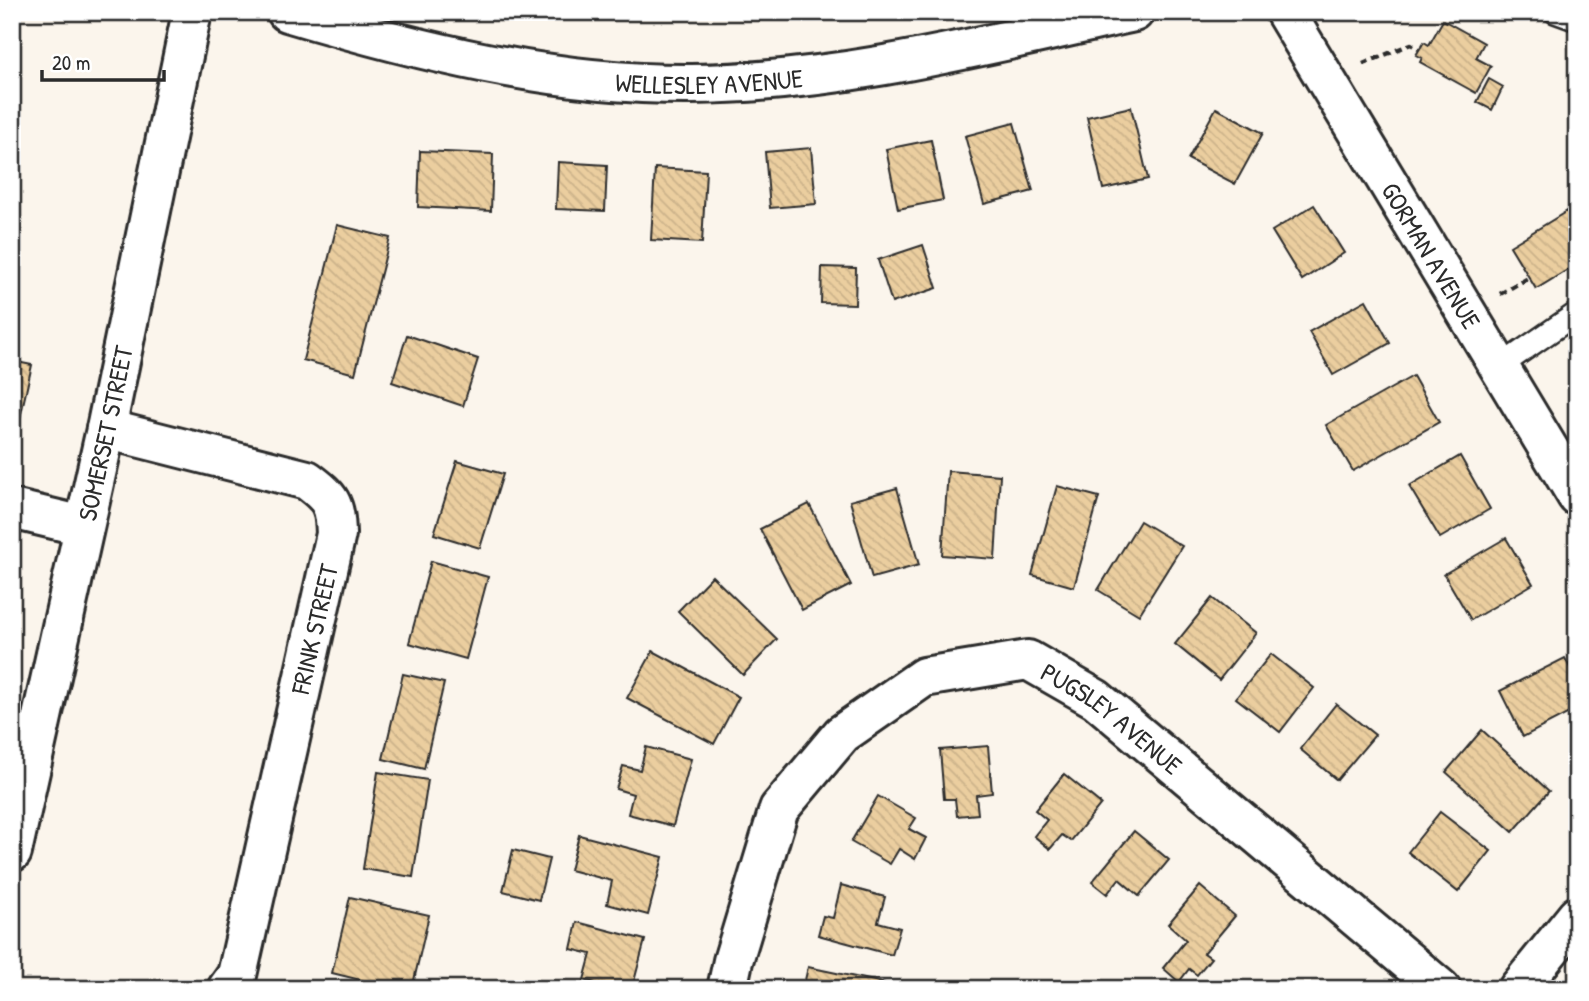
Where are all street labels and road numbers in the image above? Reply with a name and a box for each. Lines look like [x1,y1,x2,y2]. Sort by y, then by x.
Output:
street label: WELLESLEY AVENUE [614,59,805,102]
street label: GORMAN AVENUE [1374,175,1490,335]
street label: SOMERSET STREET [69,342,140,524]
street label: FRINK STREET [282,560,346,698]
street label: PUGSLEY AVENUE [1035,654,1190,782]

